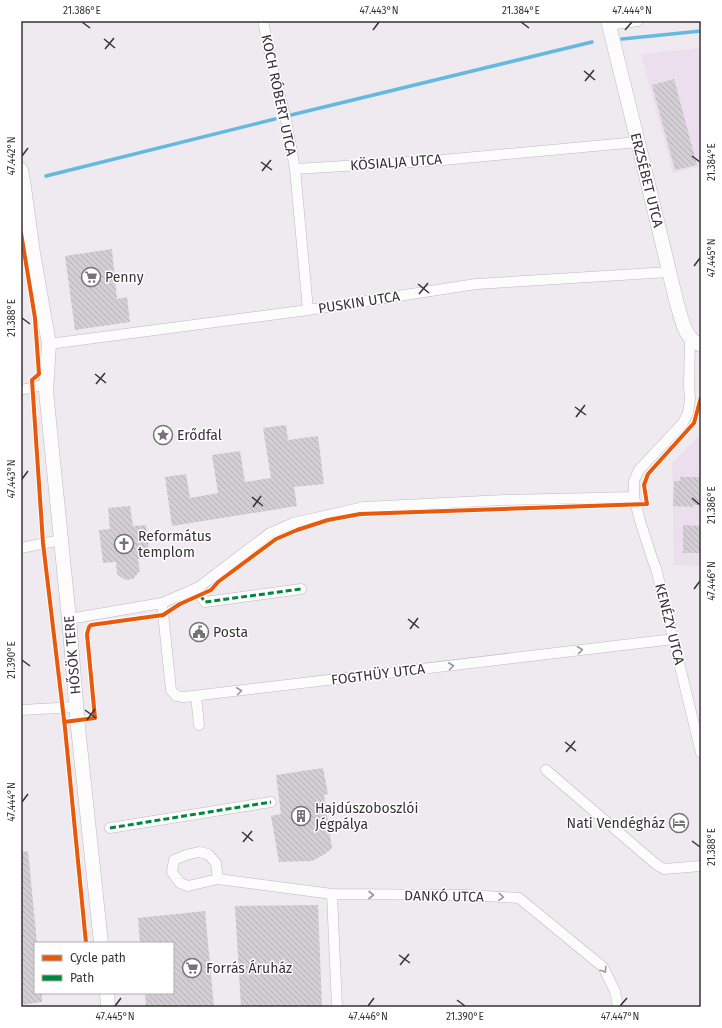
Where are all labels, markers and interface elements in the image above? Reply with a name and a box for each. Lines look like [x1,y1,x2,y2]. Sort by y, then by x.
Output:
text: 21.386°E [63,5,101,17]
text: 47.443°N [359,5,399,17]
text: 21.384°E [502,5,540,17]
text: 47.444°N [612,5,652,17]
street label: KOCH RÓBERT UTCA [257,33,301,157]
street label: ERZSÉBET UTCA [627,131,667,229]
text: 47.442°N [6,136,18,176]
text: 21.384°E [706,143,718,181]
street label: KÖSIALJA UTCA [349,150,443,174]
text: 47.445°N [706,238,718,278]
supermarket icon: Penny [80,266,102,288]
place label: Penny [105,269,144,286]
street label: PUSKIN UTCA [317,288,401,317]
text: 21.388°E [6,299,18,337]
place icon: Erődfal [152,424,174,446]
place label: Erődfal [177,427,222,444]
text: 47.443°N [6,459,18,499]
text: 21.386°E [706,486,718,524]
place label: Református templom [138,528,212,561]
church icon: Református templom [113,533,135,555]
text: 47.446°N [706,561,718,601]
street label: KENÉZY UTCA [651,581,689,667]
street label: HŐSÖK TERE [60,615,84,695]
public building icon: Posta [188,621,210,643]
place label: Posta [213,624,248,641]
text: 21.390°E [6,641,18,679]
one-way arrow [577,646,583,655]
street label: FOGTHÜY UTCA [330,659,426,689]
one-way arrow [448,661,454,670]
one-way arrow [236,687,242,696]
text: 47.444°N [6,782,18,822]
place label: Hajdúszoboszlói Jégpálya [315,800,418,833]
building icon: Hajdúszoboszlói Jégpálya [290,805,312,827]
hotel icon: Nati Vendégház [668,812,690,834]
place label: Nati Vendégház [567,815,665,832]
text: 21.388°E [706,828,718,866]
street label: DANKÓ UTCA [404,886,484,906]
one-way arrow [368,890,374,899]
one-way arrow [498,893,504,901]
legend [34,942,174,994]
text: Cycle path [70,951,126,965]
supermarket icon: Forrás Áruház [181,957,203,979]
place label: Forrás Áruház [206,959,292,977]
one-way arrow [599,966,606,973]
text: Path [70,971,94,985]
text: 47.445°N [95,1011,135,1023]
text: 47.446°N [348,1011,388,1023]
text: 21.390°E [446,1011,484,1023]
text: 47.447°N [601,1011,639,1023]

